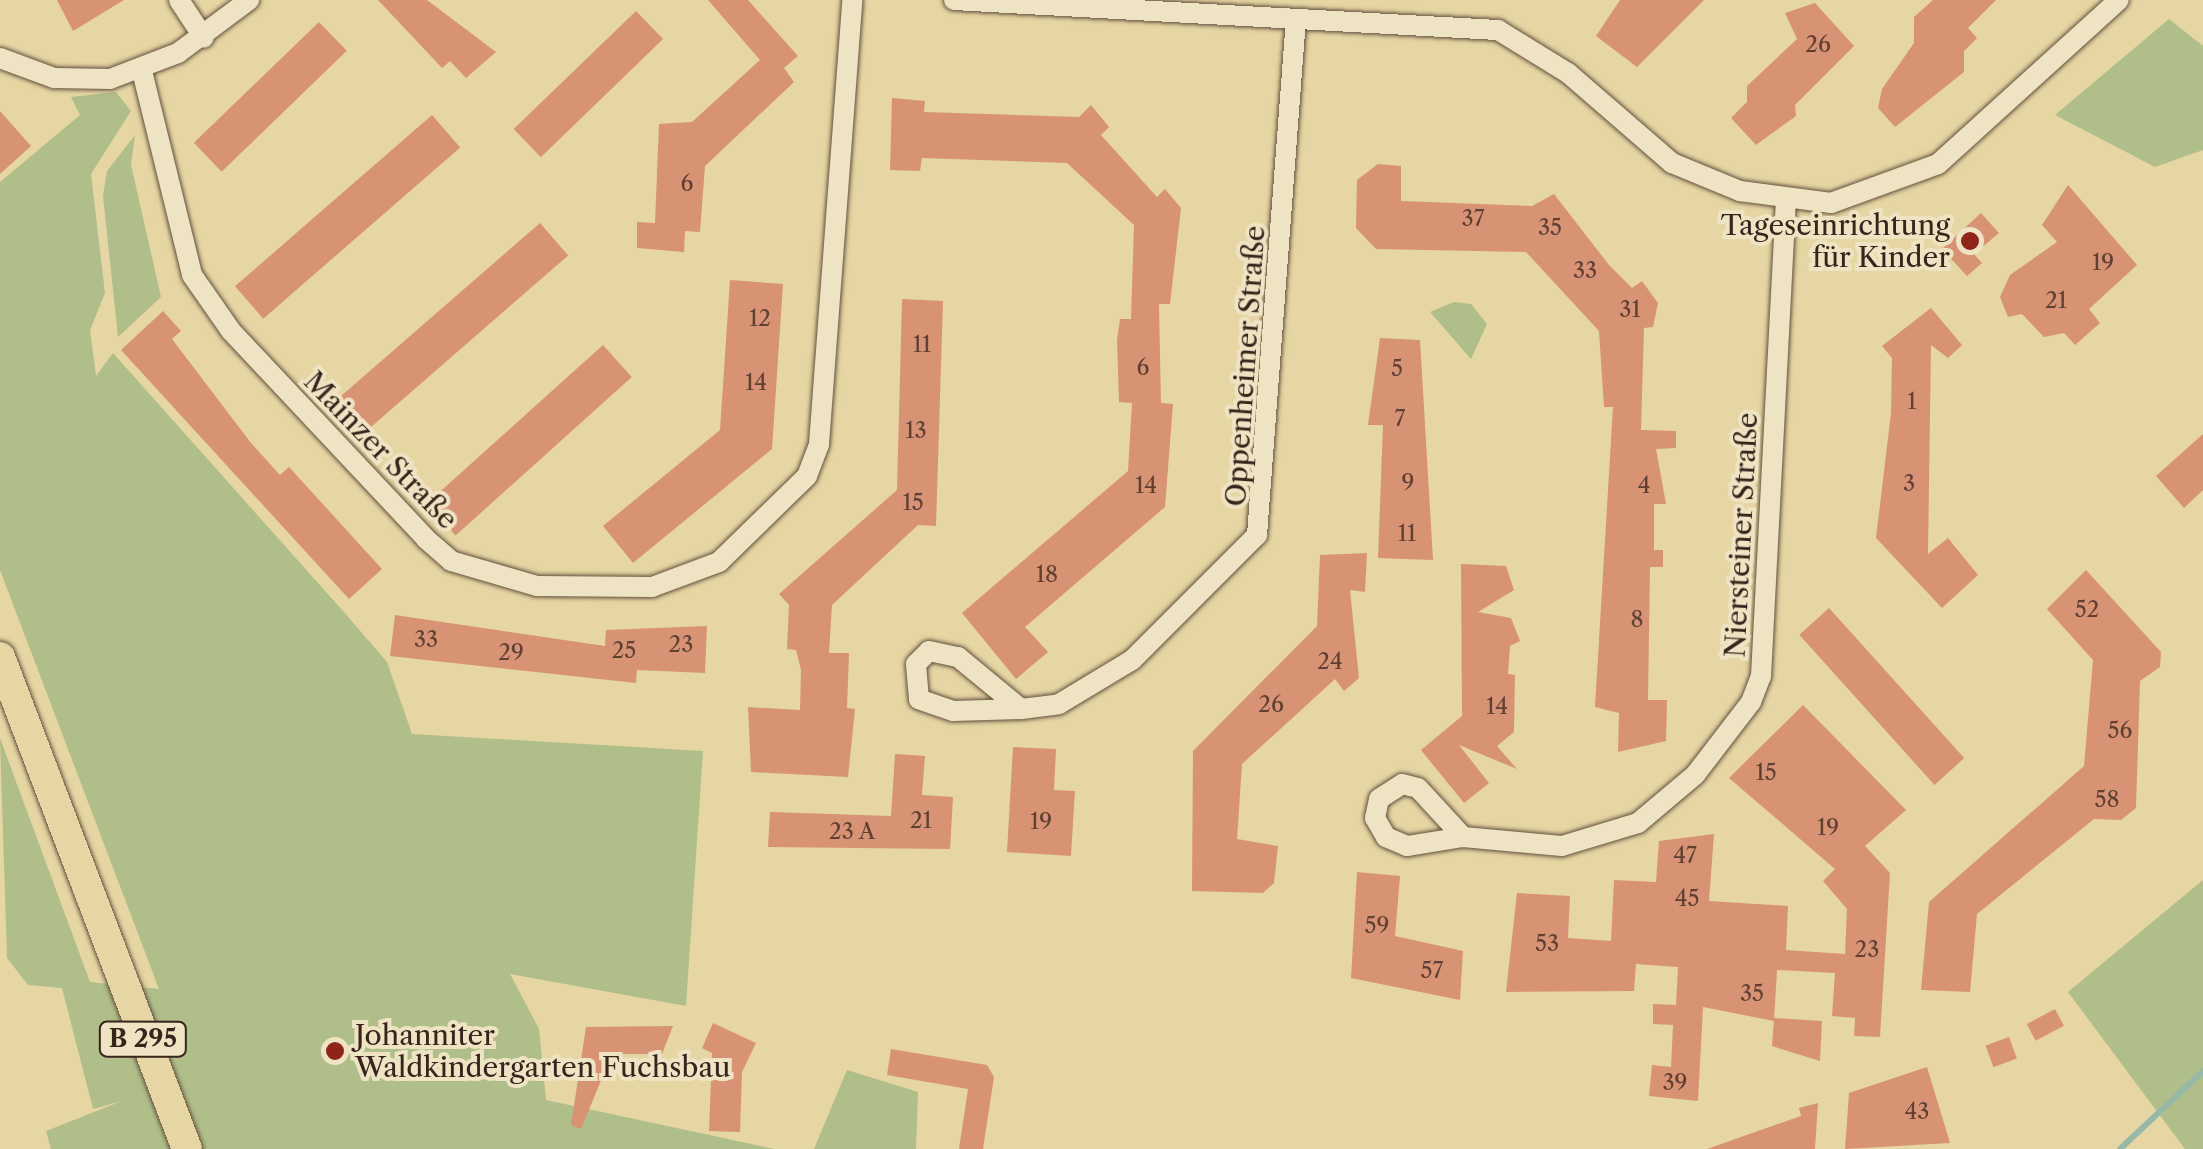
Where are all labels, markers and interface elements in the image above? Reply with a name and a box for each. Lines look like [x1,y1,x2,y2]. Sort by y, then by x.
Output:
house number: 26 [1805,32,1831,58]
house number: 6 [681,171,693,197]
house number: 37 [1462,206,1484,232]
place label: Tageseinrichtung für Kinder [1721,208,1950,274]
house number: 35 [1538,215,1562,241]
street label: Oppenheimer Straße [1218,224,1272,508]
marker: Tageseinrichtung für Kinder [1959,230,1981,252]
house number: 19 [2092,250,2114,276]
house number: 33 [1573,258,1597,284]
house number: 21 [2045,288,2067,314]
house number: 31 [1619,297,1641,323]
house number: 12 [749,306,771,332]
house number: 11 [913,332,931,358]
house number: 6 [1137,355,1149,381]
house number: 5 [1391,356,1403,382]
street label: Mainzer Straße [297,364,465,536]
house number: 14 [745,370,767,396]
house number: 1 [1907,389,1917,415]
house number: 7 [1395,406,1405,432]
street label: Niersteiner Straße [1718,411,1764,659]
house number: 13 [905,418,927,444]
house number: 9 [1402,470,1414,496]
house number: 3 [1903,471,1915,497]
house number: 14 [1135,473,1157,499]
house number: 4 [1638,473,1650,499]
house number: 15 [902,490,924,516]
house number: 11 [1398,521,1416,547]
house number: 18 [1036,562,1058,588]
house number: 52 [2075,597,2099,623]
house number: 8 [1630,607,1644,633]
house number: 33 [414,627,438,653]
house number: 23 [669,632,693,658]
house number: 25 [612,638,636,664]
house number: 29 [498,640,524,666]
house number: 24 [1317,649,1343,675]
house number: 26 [1258,692,1284,718]
house number: 14 [1486,694,1508,720]
house number: 56 [2108,718,2132,744]
house number: 15 [1755,760,1777,786]
house number: 58 [2095,787,2119,813]
house number: 21 [910,808,932,834]
house number: 19 [1030,809,1052,835]
house number: 19 [1817,815,1839,841]
house number: 23 A [829,819,875,845]
house number: 47 [1673,843,1697,869]
house number: 45 [1675,886,1699,912]
house number: 59 [1365,913,1389,939]
house number: 53 [1535,931,1559,957]
house number: 23 [1855,937,1879,963]
house number: 57 [1421,958,1443,984]
house number: 35 [1740,981,1764,1007]
place label: Johanniter Waldkindergarten Fuchsbau [355,1018,730,1084]
road number: B 295 [98,1019,188,1059]
marker: Johanniter Waldkindergarten Fuchsbau [324,1040,346,1062]
house number: 39 [1662,1070,1688,1096]
house number: 43 [1905,1099,1929,1125]

